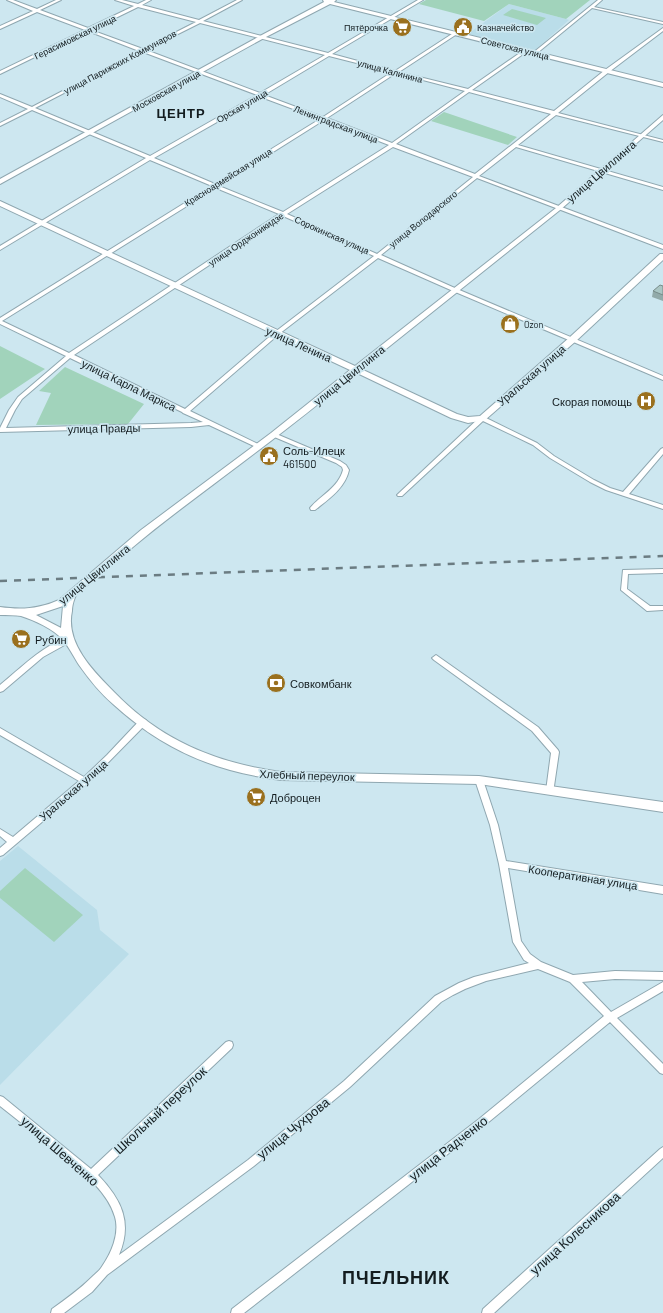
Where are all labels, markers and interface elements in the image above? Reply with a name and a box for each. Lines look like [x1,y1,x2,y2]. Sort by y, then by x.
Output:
street label: Герасимовская улица [32,12,118,62]
supermarket icon: Пятёрочка [391,16,413,38]
public building icon: Казначейство [452,16,474,38]
place label: Пятёрочка [344,22,388,33]
place label: Казначейство [477,22,534,33]
street label: улица Парижских Коммунаров [62,28,178,96]
street label: Советская улица [480,34,550,62]
street label: улица Калинина [356,57,424,85]
street label: Московская улица [130,68,202,114]
street label: Орская улица [215,87,269,125]
street label: Ленинградская улица [292,103,380,145]
district label: ЦЕНТР [156,105,206,121]
street label: улица Цвиллинга [564,137,639,205]
street label: Красноармейская улица [182,146,274,208]
street label: улица Володарского [387,188,459,250]
street label: улица Орджоникидзе [206,210,286,268]
street label: Сорокинская улица [293,214,371,256]
shop icon: Ozon [499,313,521,335]
place label: Ozon [524,319,544,330]
street label: улица Ленина [264,324,335,365]
street label: Уральская улица [494,341,568,408]
street label: улица Цвиллинга [311,342,388,408]
street label: улица Карла Маркса [80,356,179,414]
hospital icon: Скорая помощь [635,390,657,412]
place label: Скорая помощь [552,395,632,408]
street label: улица Правды [68,421,141,435]
place label: Соль-Илецк 461500 [283,444,345,470]
public building icon: Соль-Илецк 461500 [258,445,280,467]
street label: улица Цвиллинга [56,541,133,607]
supermarket icon: Рубин [10,628,32,650]
place label: Рубин [35,633,66,646]
bank icon: Совкомбанк [265,672,287,694]
place label: Совкомбанк [290,677,352,690]
street label: Уральская улица [36,756,110,823]
street label: Хлебный переулок [259,767,355,783]
supermarket icon: Доброцен [245,786,267,808]
place label: Доброцен [270,791,321,804]
street label: Кооперативная улица [527,862,639,892]
street label: Школьный переулок [110,1063,210,1157]
street label: улица Чухрова [254,1093,333,1162]
street label: улица Радченко [405,1112,491,1184]
street label: улица Шевченко [18,1113,102,1189]
street label: улица Колесникова [527,1188,624,1278]
district label: ПЧЕЛЬНИК [342,1266,450,1288]

